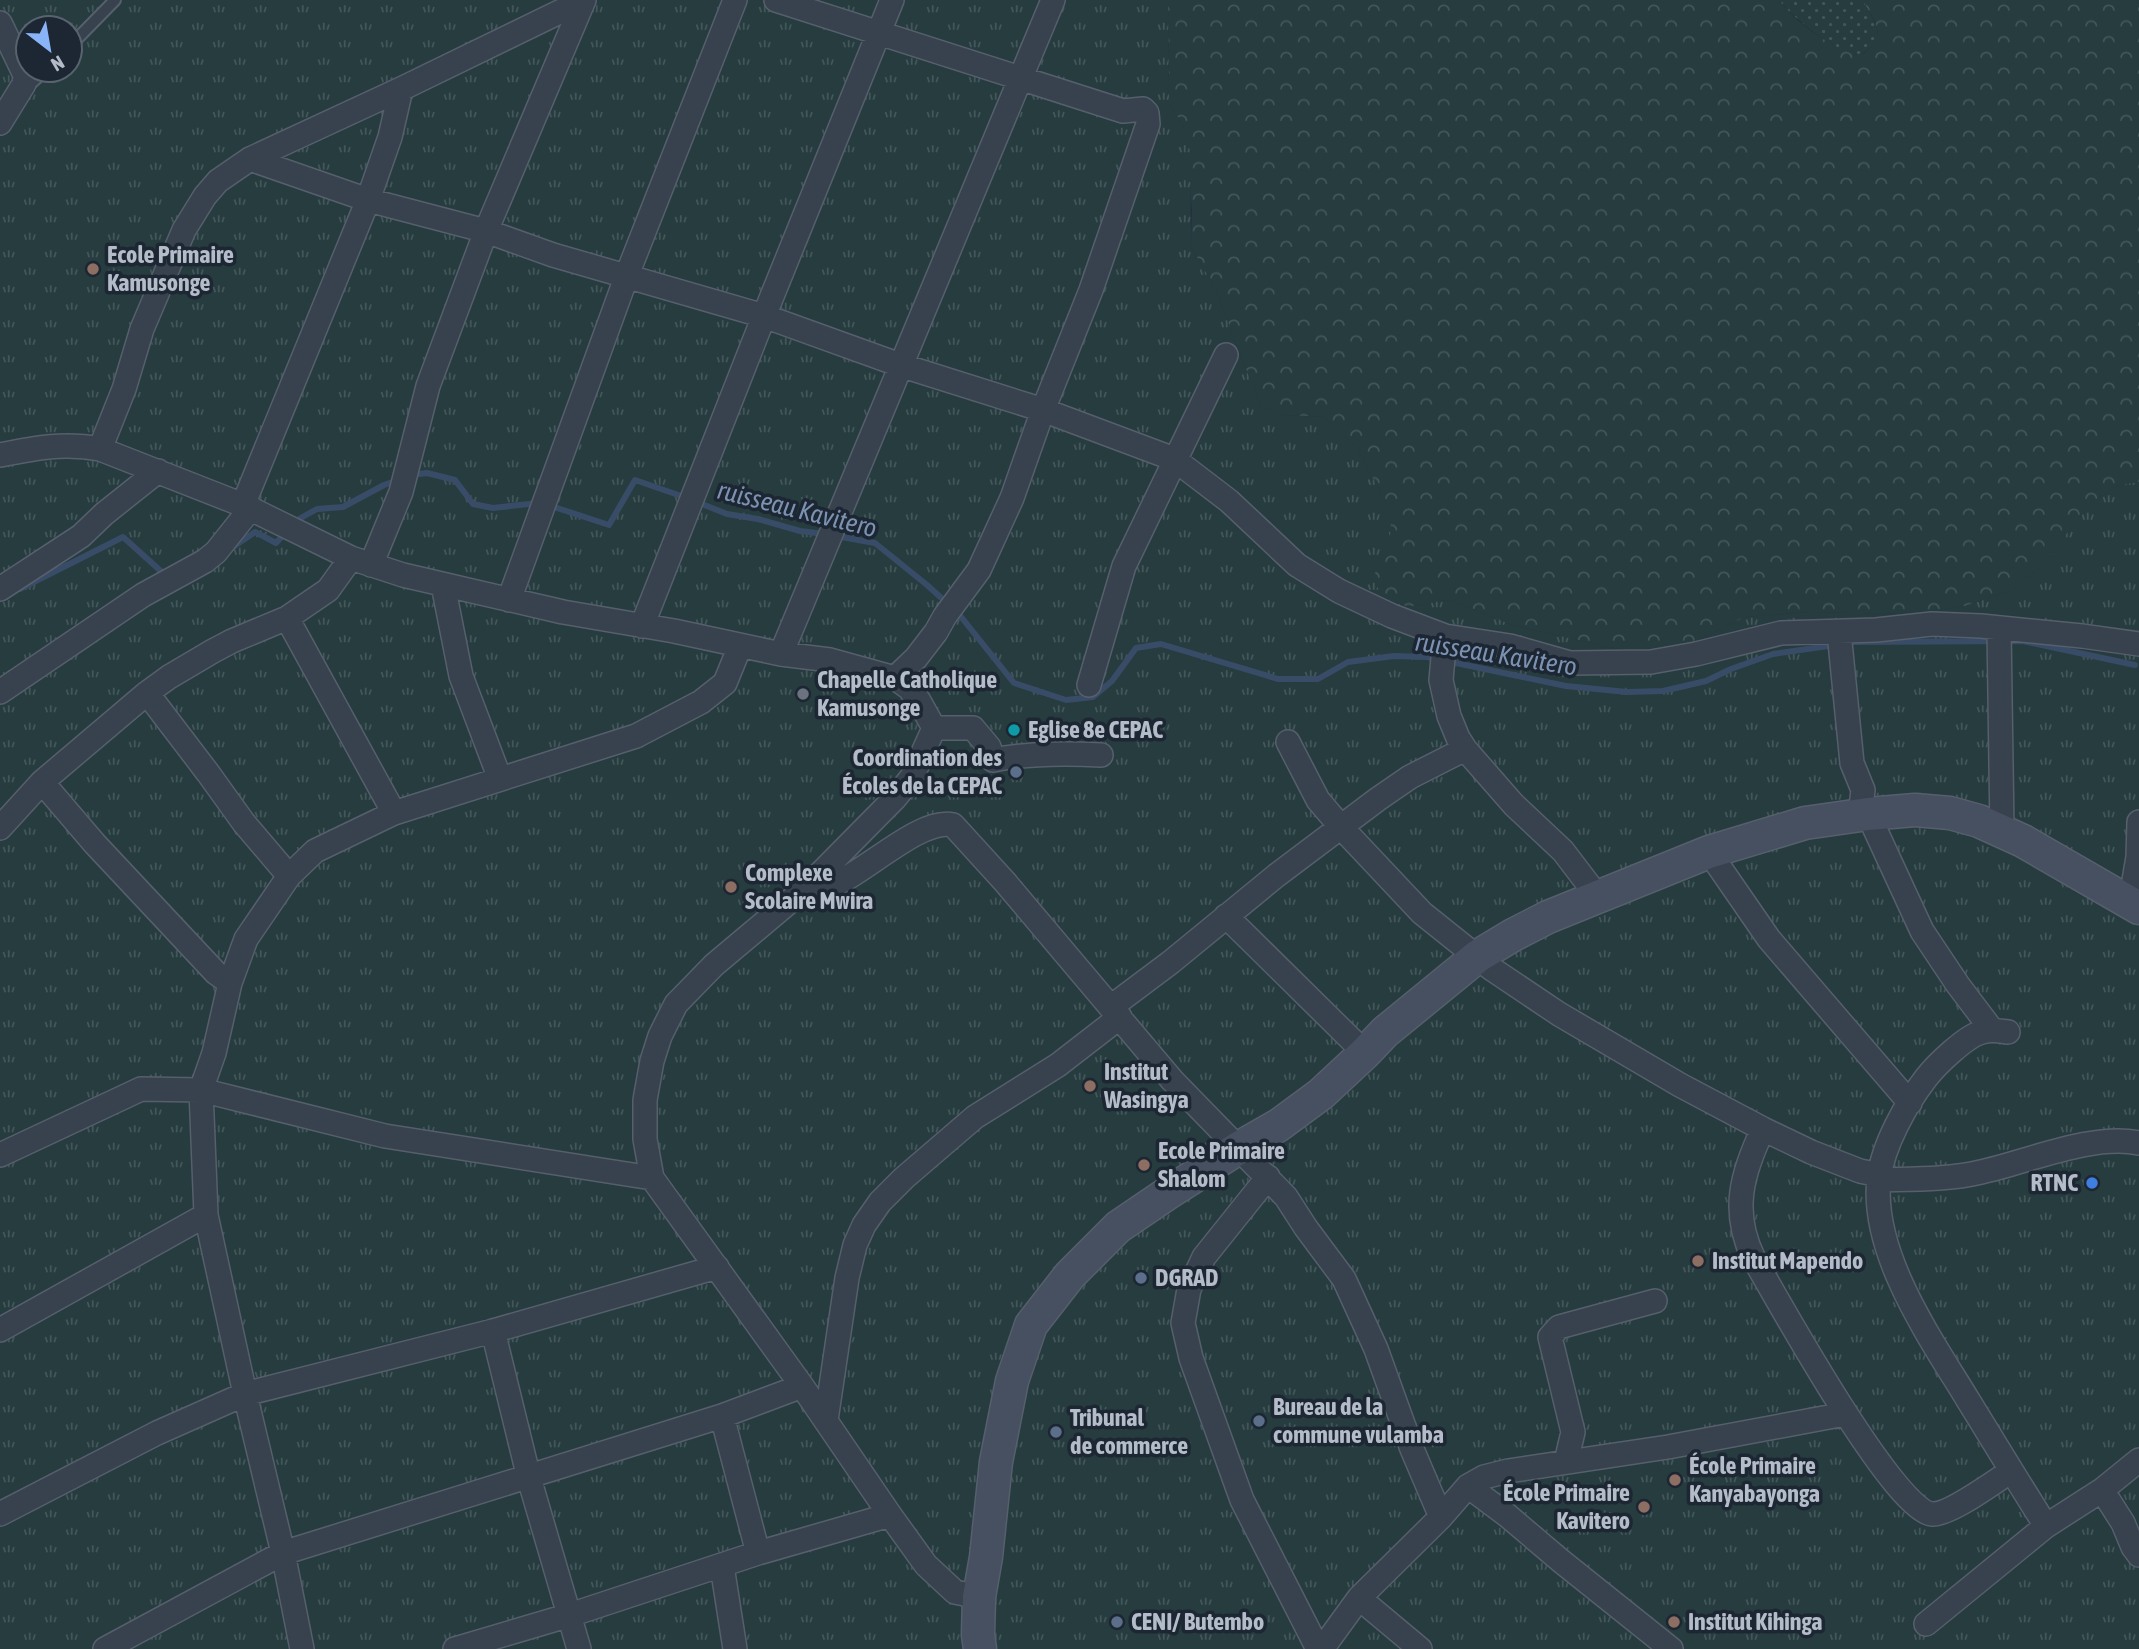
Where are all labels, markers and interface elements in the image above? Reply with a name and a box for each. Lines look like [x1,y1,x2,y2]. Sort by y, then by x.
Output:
north arrow [14,14,84,84]
text: N [47,51,68,76]
place label: Ecole Primaire Kamusonge [107,241,234,296]
marker: Ecole Primaire Kamusonge [85,261,101,277]
water label: ruisseau Kavitero [714,475,880,543]
water label: ruisseau Kavitero [1413,626,1579,682]
place label: Chapelle Catholique Kamusonge [817,666,997,721]
marker: Chapelle Catholique Kamusonge [795,686,811,702]
place label: Eglise 8e CEPAC [1028,716,1163,743]
marker: Eglise 8e CEPAC [1006,722,1022,738]
place label: Coordination des Écoles de la CEPAC [842,744,1003,799]
marker: Coordination des Écoles de la CEPAC [1008,764,1024,780]
place label: Complexe Scolaire Mwira [745,859,873,914]
marker: Complexe Scolaire Mwira [723,879,739,895]
place label: Institut Wasingya [1103,1058,1189,1113]
marker: Institut Wasingya [1082,1078,1098,1094]
place label: Ecole Primaire Shalom [1158,1137,1285,1192]
marker: Ecole Primaire Shalom [1136,1157,1152,1173]
place label: RTNC [2031,1169,2078,1196]
marker: RTNC [2084,1175,2100,1191]
place label: Institut Mapendo [1712,1247,1863,1274]
marker: Institut Mapendo [1690,1253,1706,1269]
place label: DGRAD [1155,1264,1218,1291]
marker: DGRAD [1133,1270,1149,1286]
place label: Bureau de la commune vulamba [1273,1393,1444,1448]
place label: Tribunal de commerce [1070,1404,1188,1459]
marker: Bureau de la commune vulamba [1251,1413,1267,1429]
marker: Tribunal de commerce [1048,1424,1064,1440]
place label: École Primaire Kanyabayonga [1689,1452,1820,1507]
marker: École Primaire Kanyabayonga [1667,1472,1683,1488]
place label: École Primaire Kavitero [1503,1479,1630,1534]
marker: École Primaire Kavitero [1636,1499,1652,1515]
place label: CENI/ Butembo [1131,1608,1264,1635]
place label: Institut Kihinga [1688,1608,1822,1635]
marker: CENI/ Butembo [1109,1614,1125,1630]
marker: Institut Kihinga [1666,1614,1682,1630]

